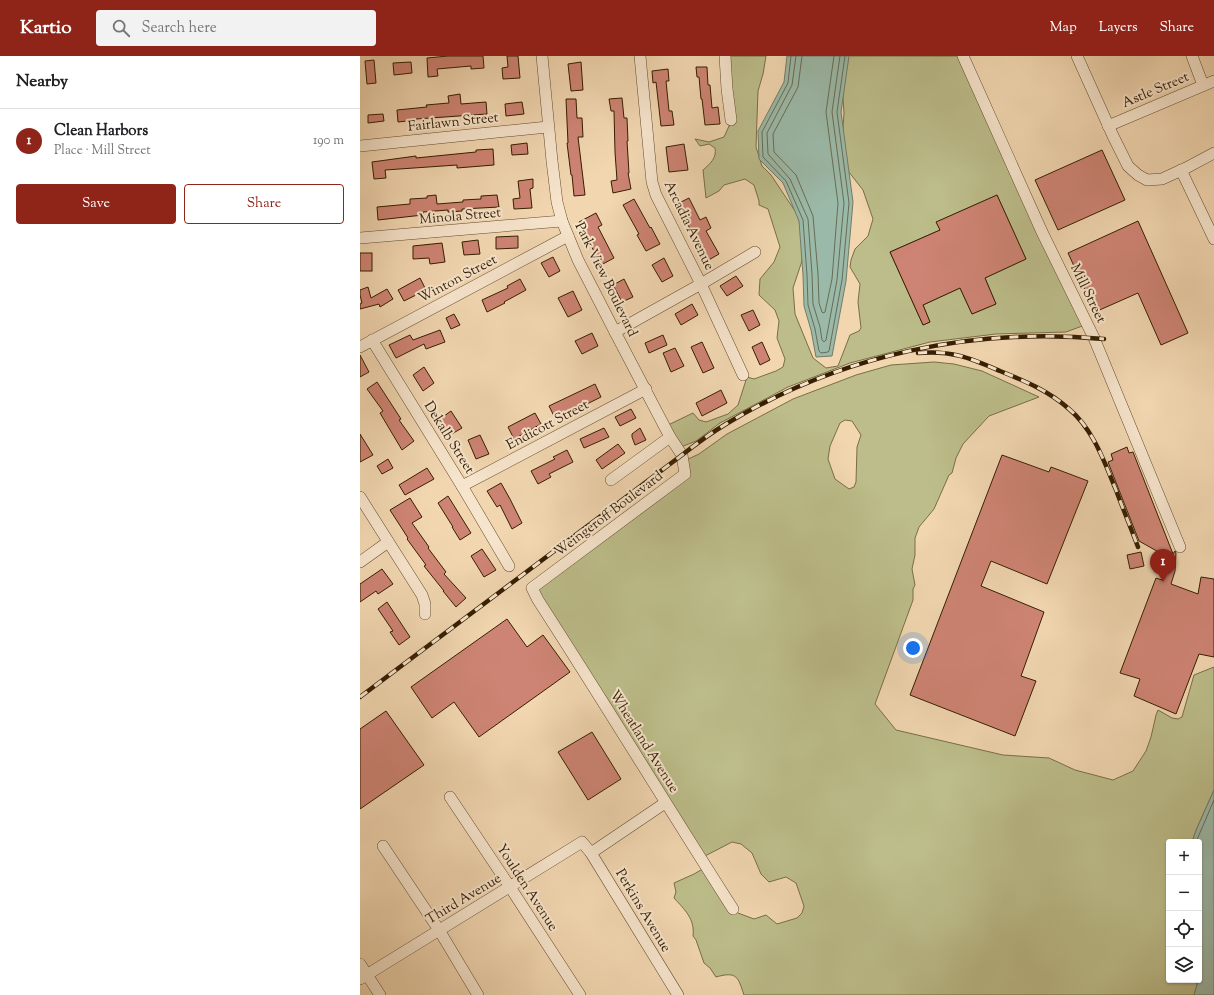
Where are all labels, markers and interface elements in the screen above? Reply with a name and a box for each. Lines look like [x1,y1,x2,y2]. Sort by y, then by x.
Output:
search box [96,10,376,46]
text: Kartio [20,15,72,42]
icon: search [110,17,132,39]
text: Search here [142,18,217,39]
text: Map [1050,18,1077,38]
text: Layers [1099,18,1137,38]
text: Share [1159,18,1194,38]
street label: Astle Street [1119,68,1193,114]
text: Nearby [16,70,68,94]
street label: Fairlawn Street [407,108,500,138]
text: Clean Harbors [54,121,148,142]
text: 1 [27,132,31,150]
text: 190 m [313,132,344,150]
text: Place · Mill Street [54,142,151,160]
street label: Arcadia Avenue [658,178,718,274]
button: Save [16,184,176,224]
button: Share [184,184,344,224]
street label: Minola Street [418,203,502,231]
street label: Park View Boulevard [569,219,642,341]
street label: Winton Street [415,250,501,309]
street label: Mill Street [1064,261,1110,327]
street label: Endicott Street [503,395,593,456]
street label: Dekalb Street [418,398,479,478]
street label: Weingeroff Boulevard [551,467,668,562]
pin: 1 [1150,549,1176,582]
your location [903,638,923,658]
street label: Wheatland Avenue [604,687,683,797]
map controls [1166,839,1202,983]
button: + [1166,839,1202,875]
street label: Youlden Avenue [491,841,562,936]
street label: Perkins Avenue [609,866,675,957]
street label: Third Avenue [422,869,506,930]
button: − [1166,875,1202,911]
button: locate [1166,911,1202,947]
button: layers [1166,947,1202,983]

